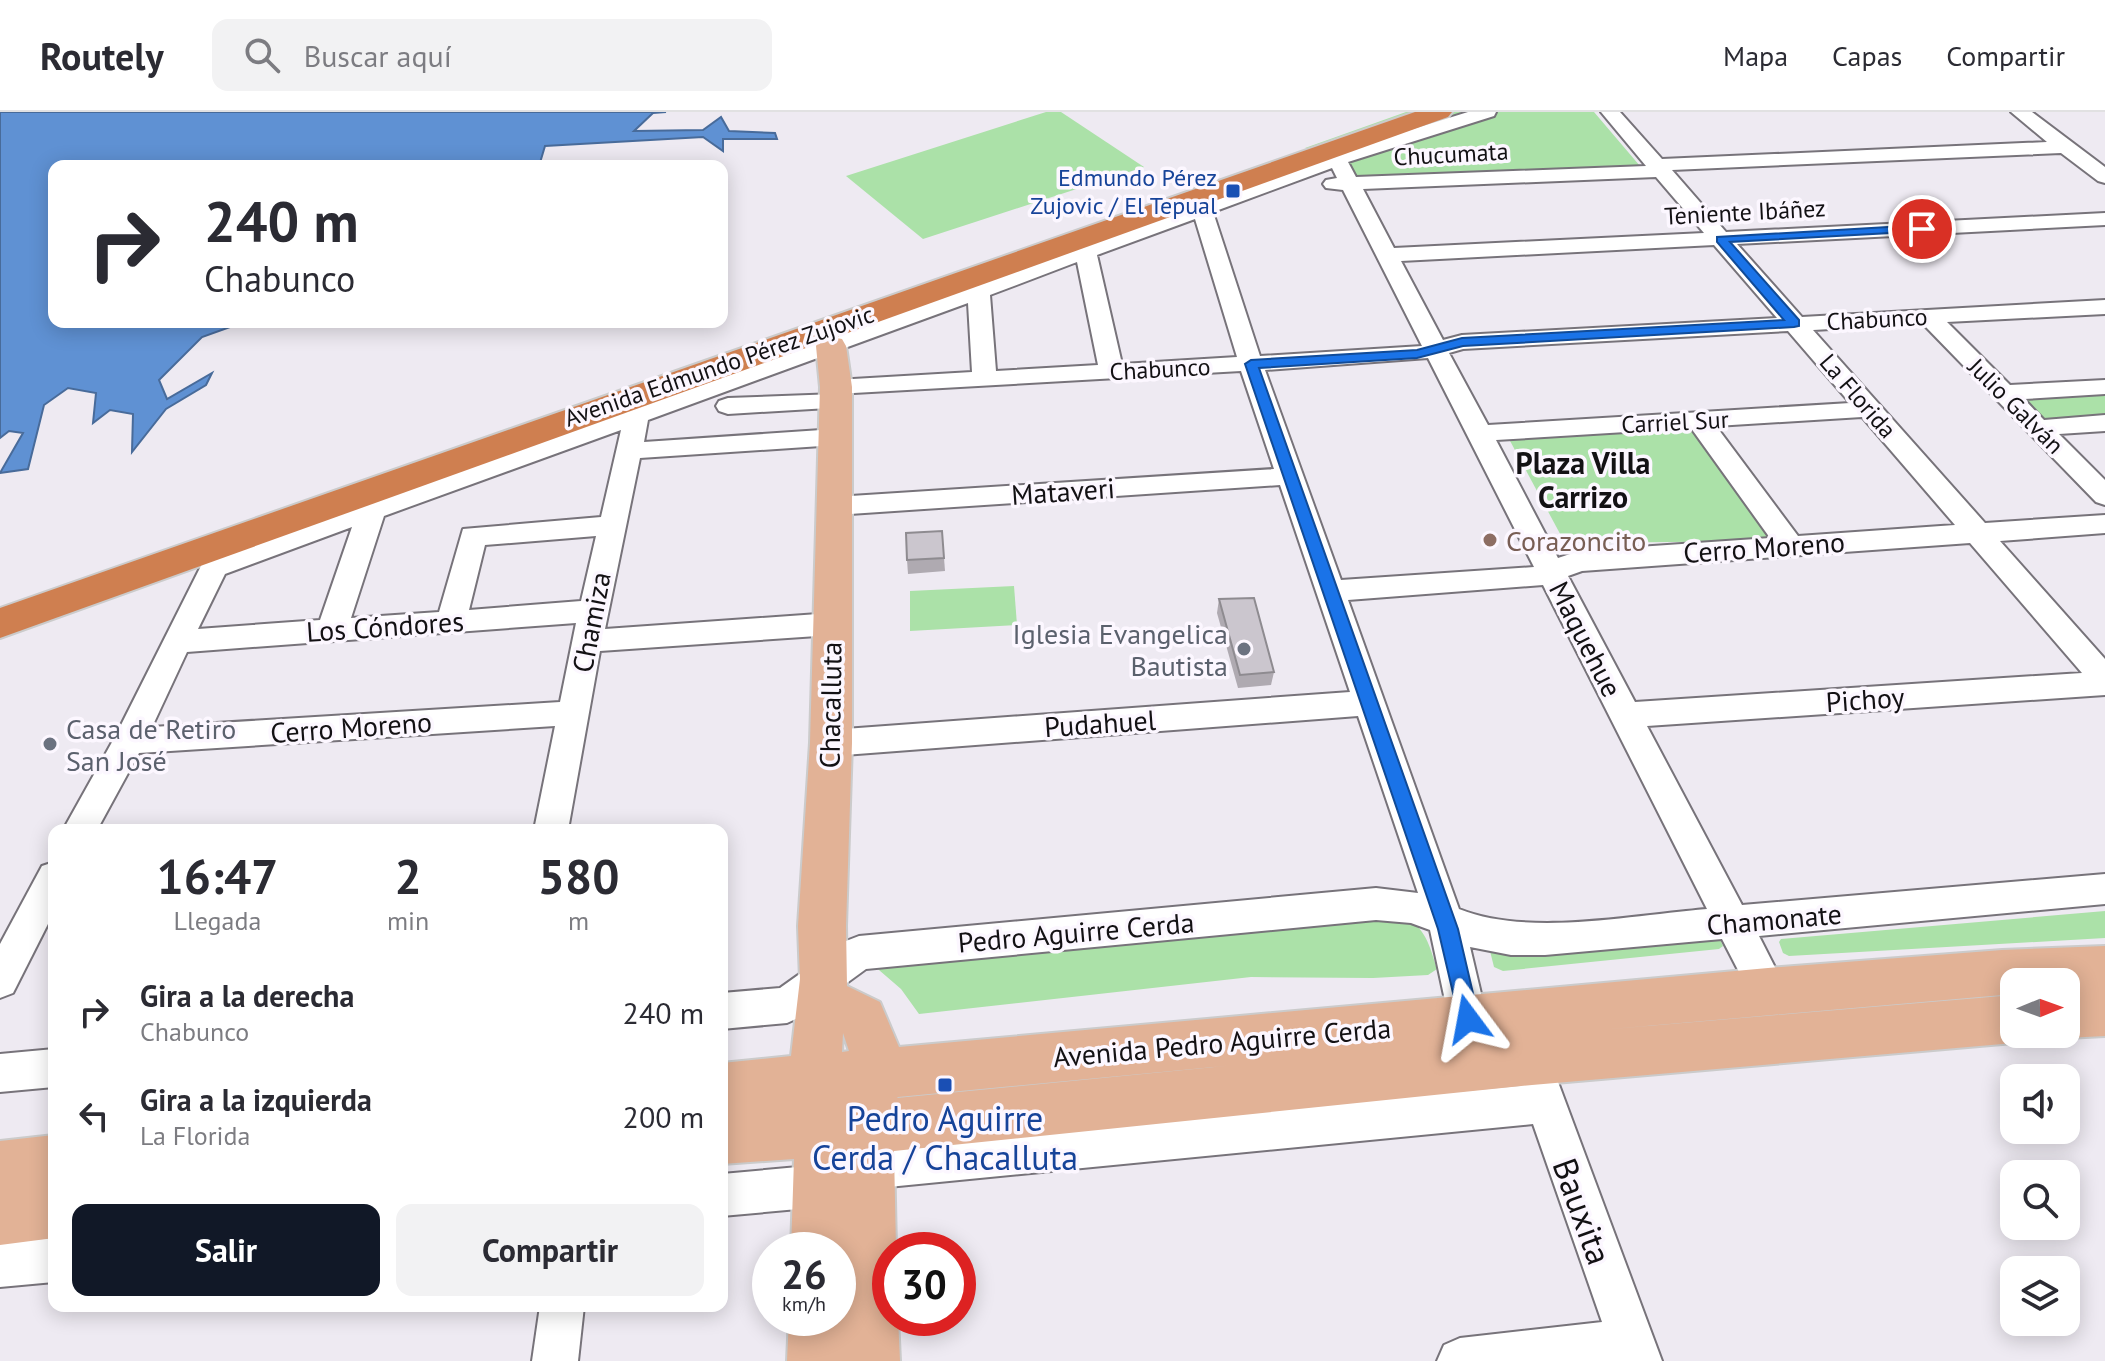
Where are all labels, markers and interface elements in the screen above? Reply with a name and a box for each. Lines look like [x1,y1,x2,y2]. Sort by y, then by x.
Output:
search box [212,19,772,91]
text: Routely [40,31,164,80]
icon: search [240,33,284,77]
text: Buscar aquí [304,36,452,75]
text: Mapa [1723,37,1788,74]
text: Capas [1832,37,1902,74]
text: Compartir [1946,37,2065,74]
street label: Chucumata [1393,136,1509,172]
place label: Edmundo Pérez Zujovic / El Tepual [1030,162,1217,221]
marker: Edmundo Pérez Zujovic / El Tepual [1224,182,1242,200]
text: 240 m [204,185,359,257]
icon: right [72,192,176,296]
street label: Teniente Ibáñez [1664,192,1826,232]
pin [1888,195,1956,263]
icon: arrive [1900,207,1944,251]
text: Chabunco [204,255,355,302]
street label: Avenida Edmundo Pérez Zujovic [560,298,878,434]
street label: Chabunco [1826,301,1928,337]
street label: La Florida [1813,347,1903,445]
street label: Chabunco [1109,351,1211,387]
street label: Julio Galván [1961,351,2070,460]
street label: Carriel Sur [1621,404,1729,440]
district label: Plaza Villa Carrizo [1516,443,1650,516]
street label: Mataveri [1010,469,1116,513]
place label: Corazoncito [1506,522,1646,559]
street label: Cerro Moreno [1682,523,1846,571]
marker: Corazoncito [1481,531,1499,549]
street label: Chamiza [563,568,619,676]
street label: Maquehue [1541,575,1631,703]
street label: Los Cóndores [305,602,465,650]
place label: Iglesia Evangelica Bautista [1013,615,1228,684]
marker: Iglesia Evangelica Bautista [1235,640,1253,658]
street label: Chacalluta [810,641,850,769]
street label: Pichoy [1824,678,1906,720]
street label: Pudahuel [1043,701,1157,745]
street label: Cerro Moreno [269,703,433,751]
place label: Casa de Retiro San José [66,710,236,779]
marker: Casa de Retiro San José [41,735,59,753]
text: 16:47 [157,845,278,907]
text: 2 [394,845,422,907]
text: 580 [538,845,619,907]
street label: Chamonate [1705,895,1843,943]
street label: Pedro Aguirre Cerda [956,903,1196,961]
text: Llegada [174,904,261,937]
text: min [387,904,429,937]
text: m [568,904,589,937]
north arrow [2000,968,2080,1048]
map controls [2000,968,2080,1336]
text: Gira a la derecha [140,976,354,1015]
position arrow [1426,977,1510,1061]
icon: right [72,990,116,1034]
text: 240 m [623,993,704,1032]
street label: Avenida Pedro Aguirre Cerda [1051,1009,1393,1075]
text: Chabunco [140,1015,249,1048]
button: sound [2000,1064,2080,1144]
marker: Pedro Aguirre Cerda / Chacalluta [936,1076,954,1094]
text: Gira a la izquierda [140,1080,372,1119]
icon: left [72,1094,116,1138]
place label: Pedro Aguirre Cerda / Chacalluta [812,1096,1078,1179]
text: 200 m [623,1097,704,1136]
text: La Florida [140,1119,250,1152]
street label: Bauxita [1544,1152,1622,1270]
button: search [2000,1160,2080,1240]
button: Salir [72,1204,380,1296]
button: Compartir [396,1204,704,1296]
speed limit sign: 30 [872,1232,976,1336]
text: 26 [781,1248,827,1300]
button: layers [2000,1256,2080,1336]
text: km/h [782,1291,826,1317]

